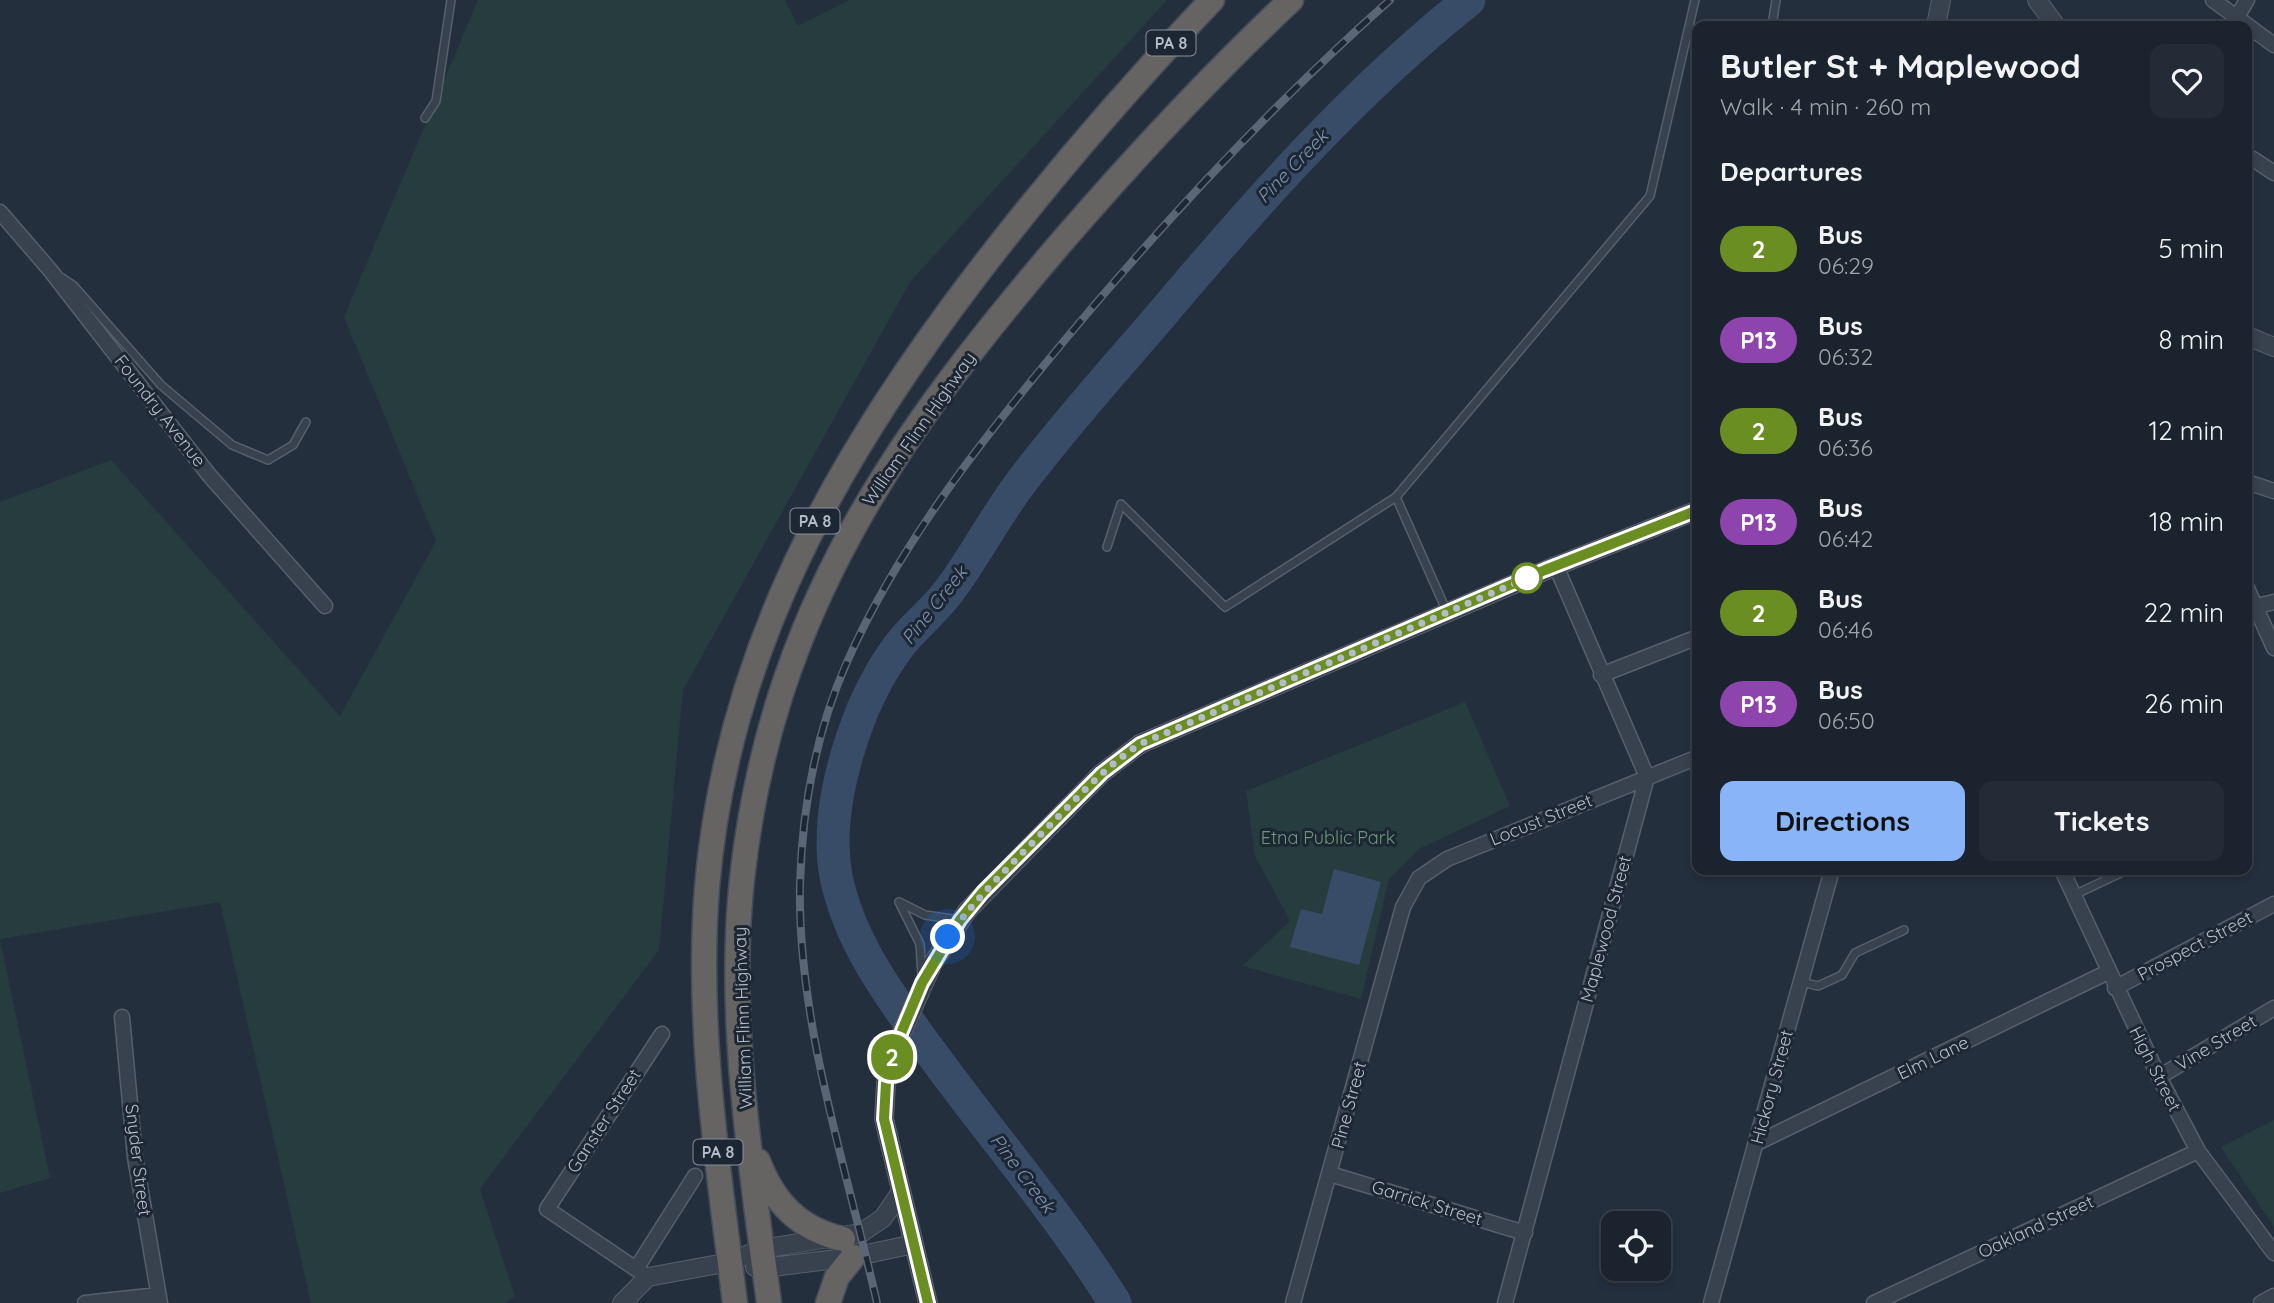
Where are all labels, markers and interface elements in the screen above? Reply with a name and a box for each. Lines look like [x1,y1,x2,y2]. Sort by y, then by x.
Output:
road number: PA 8 [1146,31,1196,56]
button: heart [2150,44,2224,118]
text: Butler St + Maplewood [1720,45,2081,86]
text: Walk · 4 min · 260 m [1720,92,1931,121]
water label: Pine Creek [1251,123,1334,208]
text: Departures [1720,155,1863,188]
text: Bus [1818,218,1863,251]
text: 5 min [2158,232,2224,265]
text: 2 [1752,234,1765,264]
text: 06:29 [1818,251,1874,280]
text: Bus [1818,309,1863,342]
text: 8 min [2159,323,2224,356]
text: P13 [1740,325,1777,355]
text: 06:32 [1818,342,1873,371]
street label: William Flinn Highway [857,347,980,510]
street label: Foundry Avenue [109,350,211,471]
text: Bus [1818,400,1863,433]
text: 12 min [2149,414,2224,447]
text: 2 [1752,416,1765,446]
text: 06:36 [1818,433,1873,462]
text: Bus [1818,491,1863,524]
text: 18 min [2149,505,2224,538]
text: P13 [1740,507,1777,537]
road number: PA 8 [790,508,840,534]
text: 06:42 [1818,524,1873,553]
water label: Pine Creek [896,559,973,649]
unlabelled marker [1512,563,1542,593]
text: Bus [1818,582,1863,615]
text: 22 min [2144,596,2224,629]
text: 2 [1752,598,1765,628]
text: 06:46 [1818,615,1873,644]
text: Bus [1818,673,1863,706]
text: 26 min [2144,687,2224,720]
text: P13 [1740,689,1777,719]
text: 06:50 [1818,706,1875,735]
button: Directions [1720,781,1965,861]
button: Tickets [1979,781,2224,861]
street label: Locust Street [1486,789,1596,851]
park label: Etna Public Park [1261,826,1395,849]
street label: Maplewood Street [1575,853,1636,1005]
street label: Prospect Street [2133,906,2256,986]
your location [930,919,965,954]
street label: William Flinn Highway [728,926,757,1110]
street label: Vine Street [2171,1009,2260,1076]
street label: High Street [2124,1022,2187,1115]
street label: Hickory Street [1745,1027,1798,1147]
street label: Elm Lane [1893,1030,1972,1085]
line badge: 2 [869,1034,915,1080]
text: 2 [885,1042,899,1072]
street label: Pine Street [1326,1059,1371,1151]
street label: Ganster Street [561,1064,646,1177]
street label: Snyder Street [120,1103,157,1217]
water label: Pine Creek [985,1129,1062,1219]
road number: PA 8 [694,1140,742,1164]
street label: Garrick Street [1369,1175,1485,1230]
street label: Oakland Street [1974,1190,2097,1263]
map controls [1601,1211,1671,1281]
button: locate [1601,1211,1671,1281]

